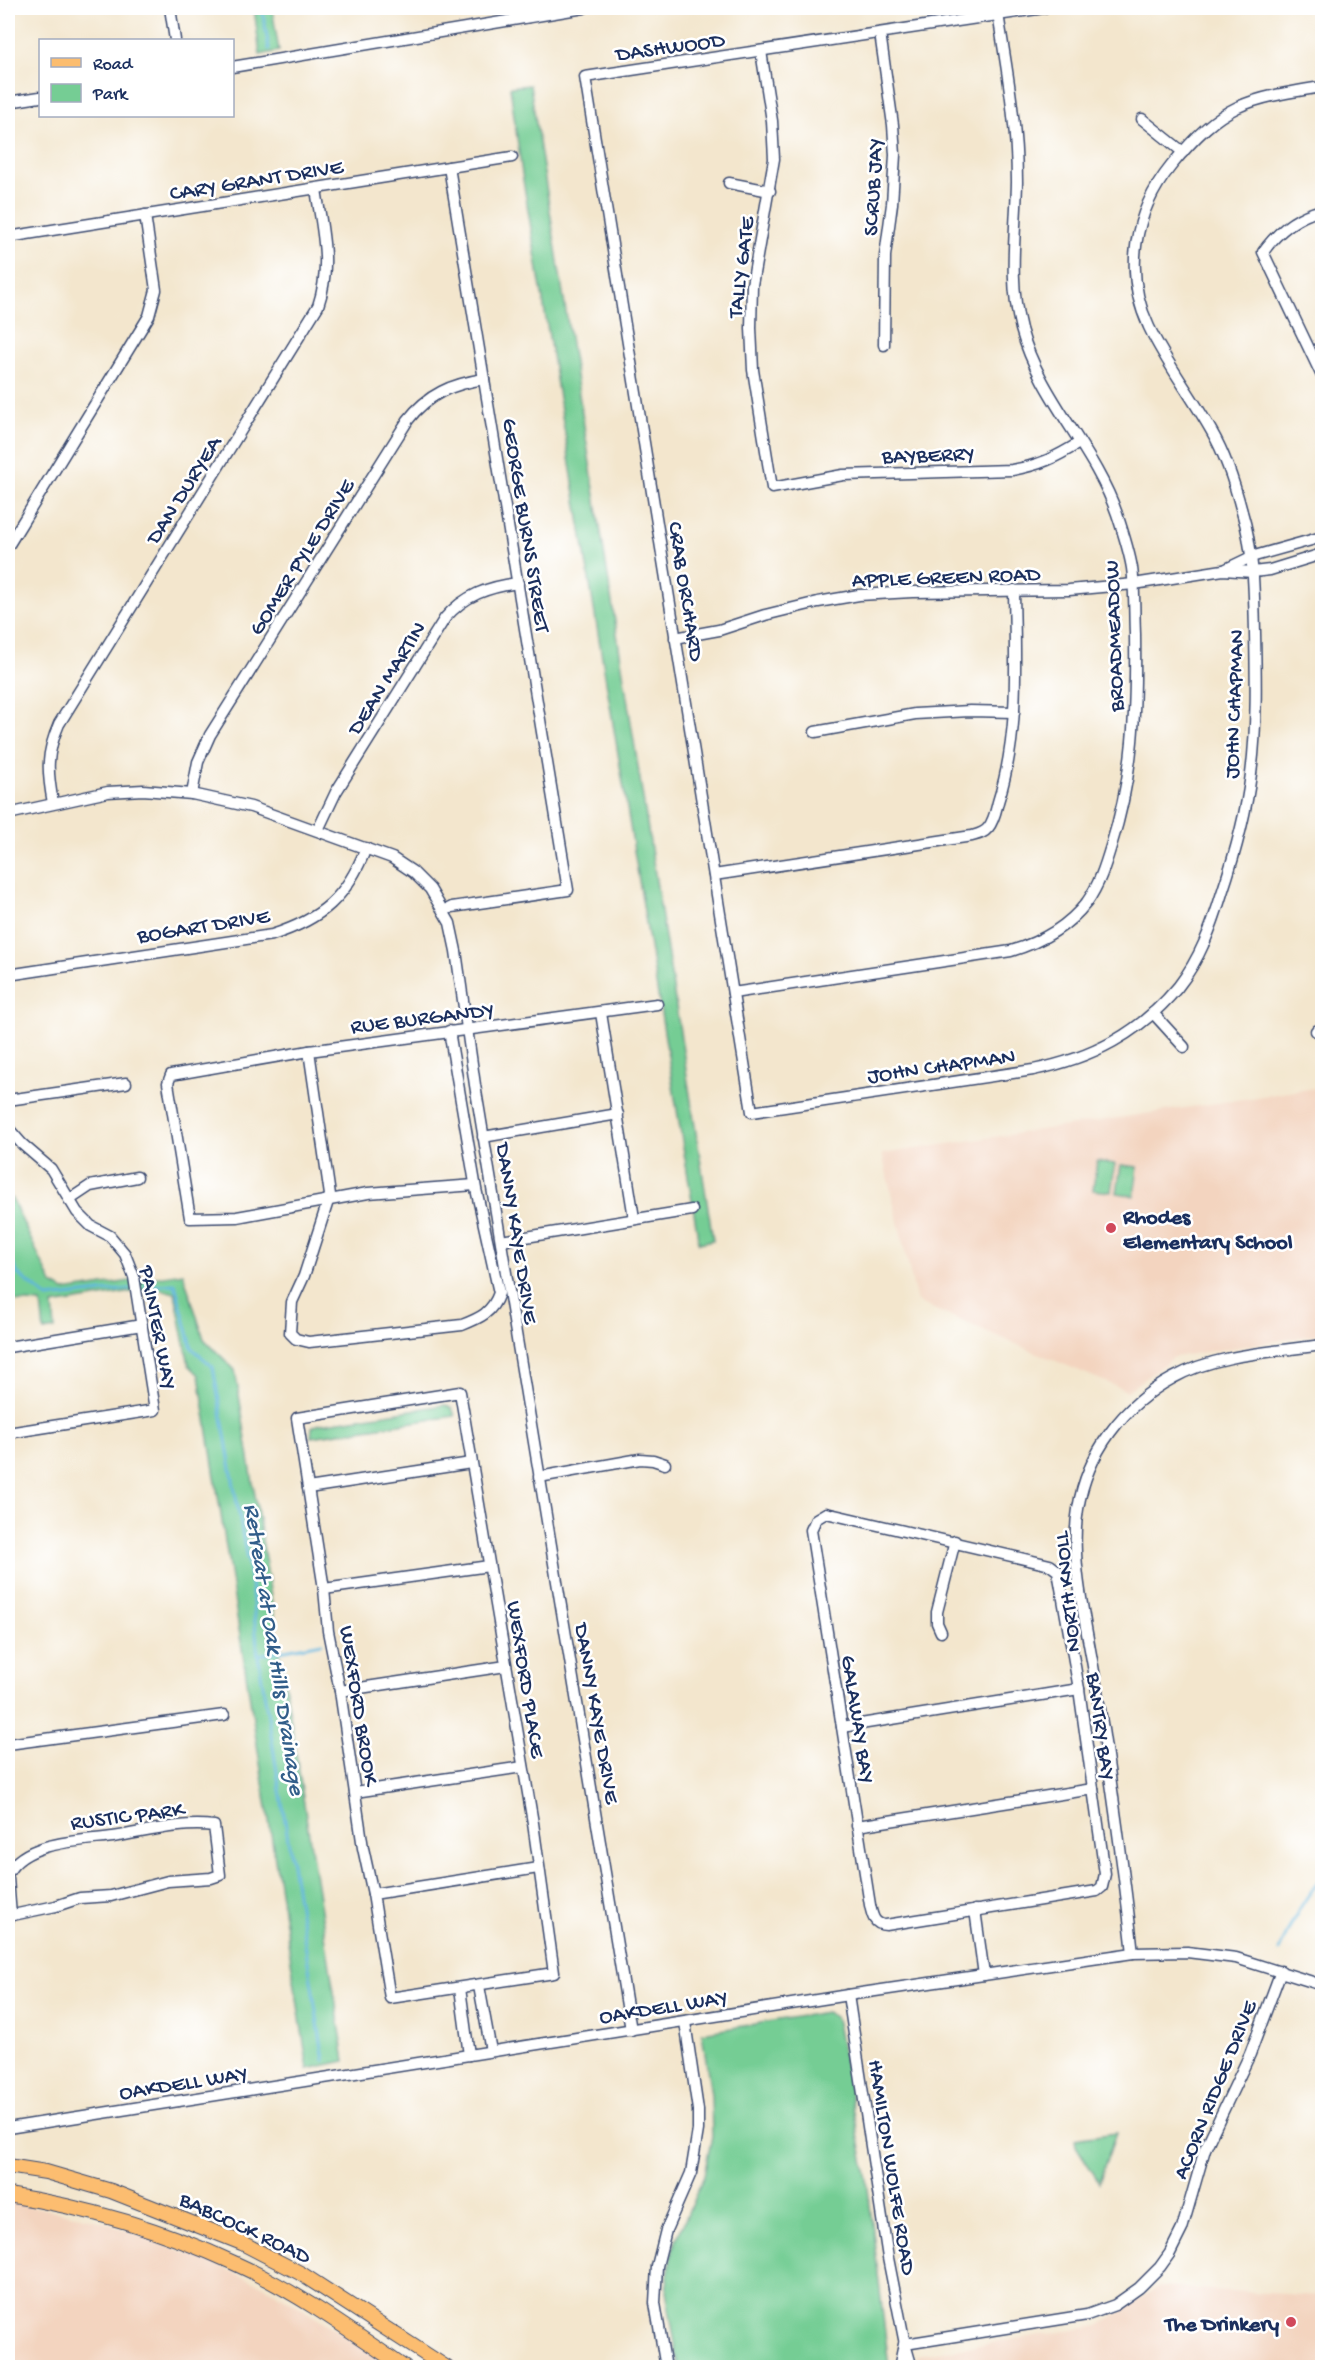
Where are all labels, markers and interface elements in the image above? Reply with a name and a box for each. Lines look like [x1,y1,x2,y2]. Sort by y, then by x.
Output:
street label: DASHWOOD [612,28,727,70]
legend [39,39,234,117]
text: Road [93,55,134,76]
text: Park [92,85,129,106]
street label: SCRUB JAY [859,138,891,237]
street label: CARY GRANT DRIVE [168,155,347,209]
street label: TALLY GATE [724,214,762,322]
street label: GEORGE BURNS STREET [494,417,554,636]
street label: DAN DURYEA [141,431,229,552]
street label: BAYBERRY [880,442,975,472]
street label: GOMER PYLE DRIVE [245,474,363,641]
street label: CRAB ORCHARD [660,520,708,664]
street label: BROADMEADOW [1100,560,1132,713]
street label: APPLE GREEN ROAD [851,563,1042,595]
street label: DEAN MARTIN [342,618,433,742]
street label: JOHN CHAPMAN [1220,629,1252,779]
street label: BOGART DRIVE [135,904,273,951]
street label: RUE BURGANDY [349,998,496,1042]
street label: JOHN CHAPMAN [866,1045,1017,1091]
street label: DANNY KAYE DRIVE [488,1139,542,1327]
place label: Rhodes Elementary School [1122,1206,1293,1257]
marker: Rhodes Elementary School [1104,1221,1118,1235]
street label: PAINTER WAY [131,1263,181,1392]
water label: Retreat at Oak Hills Drainage [235,1502,310,1799]
street label: NORTH KNOLL [1050,1529,1088,1653]
street label: WEXFORD PLACE [499,1599,549,1761]
street label: DANNY KAYE DRIVE [566,1619,624,1807]
street label: WEXFORD BROOK [332,1624,383,1790]
street label: GALAWAY BAY [833,1654,879,1786]
street label: BANTRY BAY [1078,1670,1119,1782]
street label: RUSTIC PARK [69,1798,189,1838]
street label: OAKDELL WAY [598,1986,730,2032]
street label: ACORN RIDGE DRIVE [1169,1996,1265,2184]
street label: HAMILTON WOLFE ROAD [860,2058,920,2278]
street label: OAKDELL WAY [118,2062,250,2108]
street label: BABCOCK ROAD [174,2187,315,2272]
place label: The Drinkery [1163,2313,1279,2339]
marker: The Drinkery [1284,2315,1298,2329]

